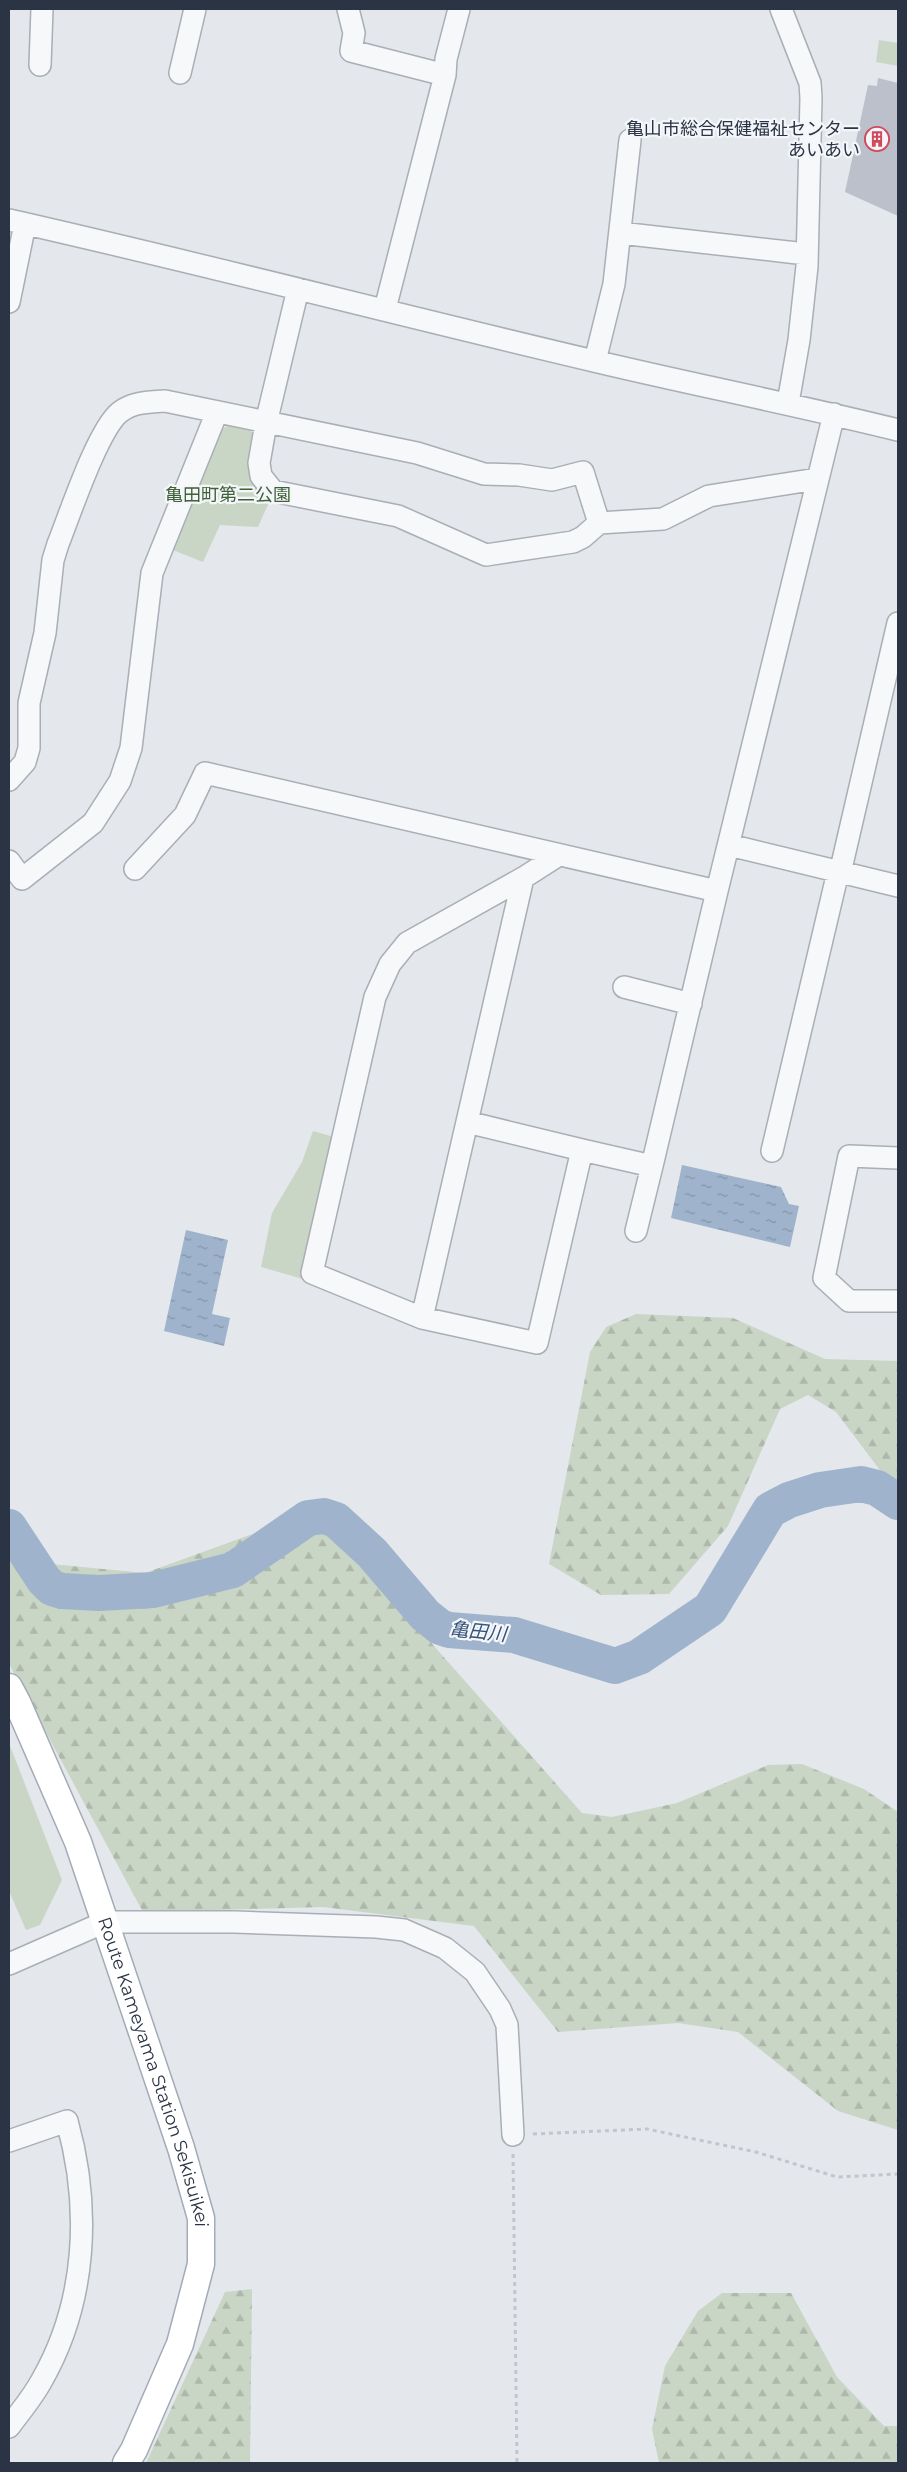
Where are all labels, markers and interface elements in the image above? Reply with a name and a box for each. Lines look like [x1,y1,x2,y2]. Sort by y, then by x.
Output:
place label: 亀山市総合保健福祉センター あいあい [626,118,860,161]
building icon: 亀山市総合保健福祉センター あいあい [864,126,890,152]
park label: 亀田町第二公園 [165,484,291,506]
water label: 亀田川 [448,1617,509,1646]
street label: Route Kameyama Station Sekisuikei [93,1914,213,2227]

